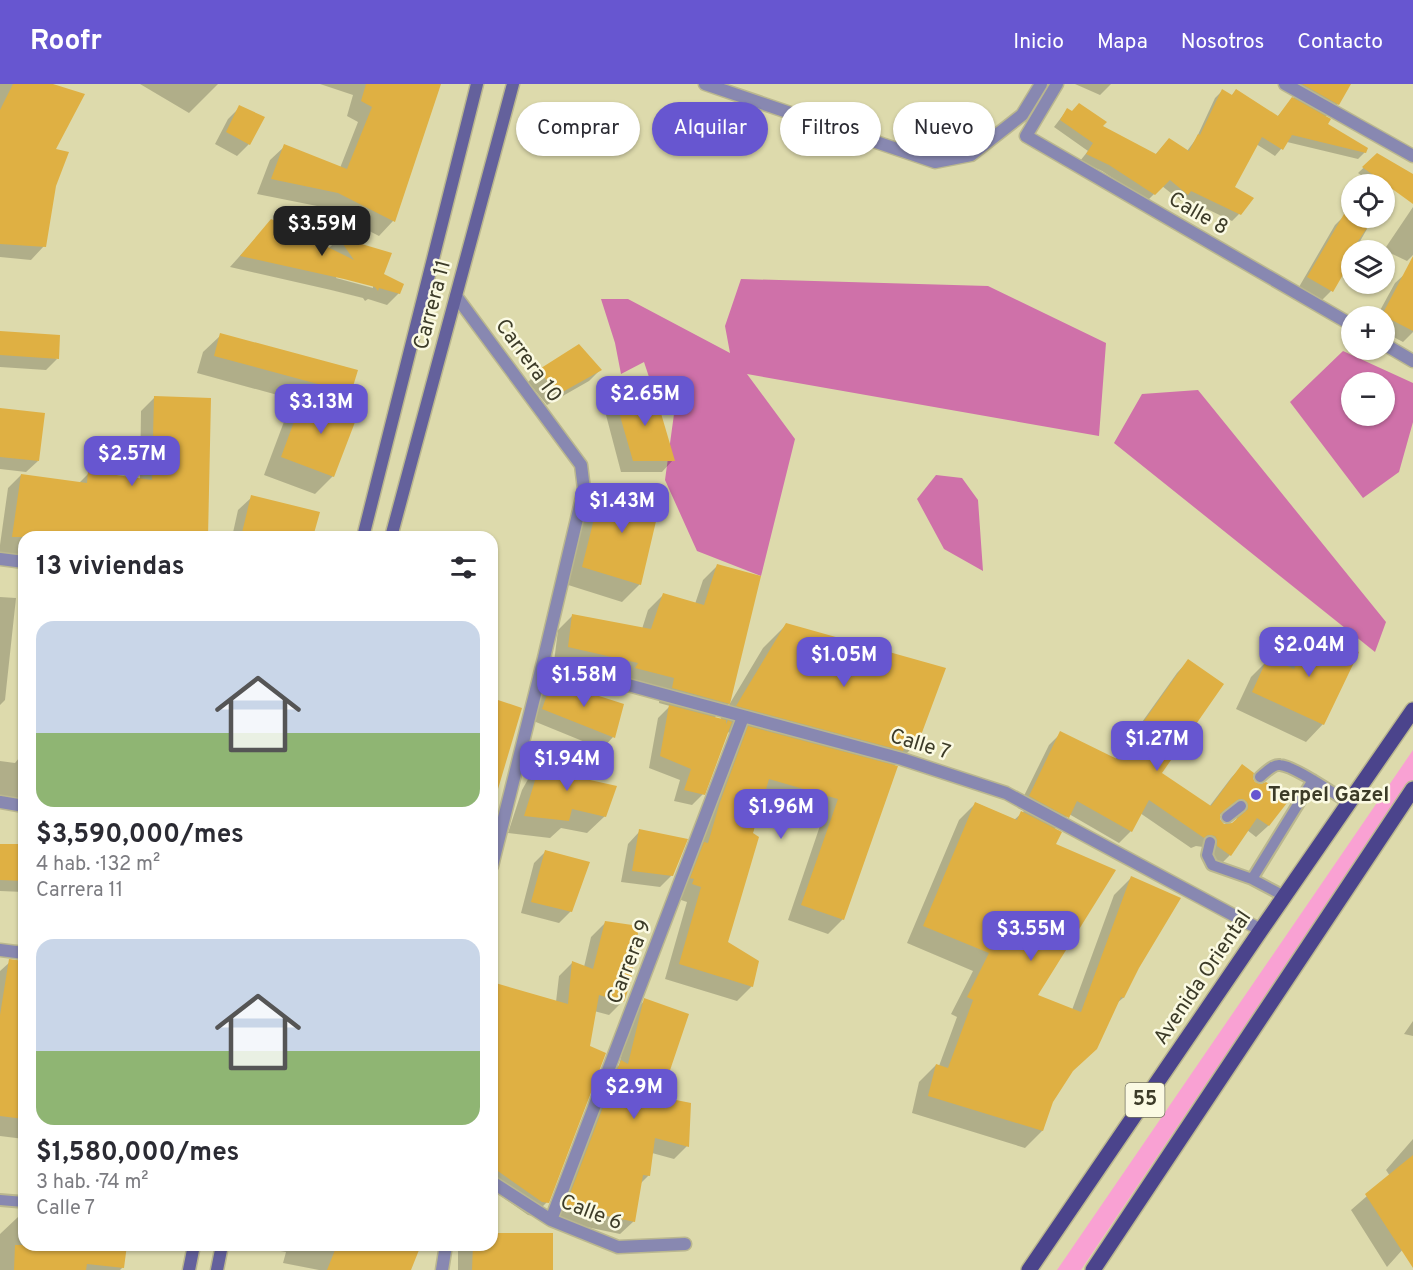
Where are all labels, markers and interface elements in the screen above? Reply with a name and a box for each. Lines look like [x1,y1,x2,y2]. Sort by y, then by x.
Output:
text: Roofr [30,24,102,60]
text: Inicio [1013,29,1064,56]
text: Mapa [1097,29,1148,56]
text: Nosotros [1181,29,1264,56]
text: Contacto [1297,29,1383,56]
chip: Comprar [516,102,640,156]
chip: Alquilar [652,102,768,156]
chip: Filtros [780,102,881,156]
chip: Nuevo [893,102,995,156]
map controls [1341,174,1395,426]
button: locate [1341,174,1395,228]
street label: Calle 8 [1163,186,1233,242]
pin: $3.59M [273,206,371,257]
text: $3.59M [287,212,357,238]
button: layers [1341,240,1395,294]
street label: Carrera 11 [408,257,458,353]
button: + [1341,306,1395,360]
street label: Carrera 10 [489,314,567,408]
button: − [1341,372,1395,426]
pin: $2.65M [596,376,694,427]
text: $2.65M [610,382,680,408]
pin: $3.13M [272,384,370,435]
text: $3.13M [289,390,353,416]
pin: $2.57M [83,436,181,487]
text: $2.57M [98,442,166,468]
pin: $1.43M [573,483,671,534]
text: $1.43M [589,489,655,515]
text: 13 viviendas [36,551,185,584]
icon: filters [447,551,480,584]
pin: $2.04M [1260,627,1358,678]
text: $2.04M [1273,633,1345,659]
pin: $1.05M [795,637,893,688]
text: $1.05M [811,643,877,669]
pin: $1.58M [535,657,633,708]
icon: home [204,660,312,768]
text: $1.58M [551,663,617,689]
pin: $1.27M [1108,721,1206,772]
street label: Calle 7 [886,723,954,767]
text: $1.27M [1125,727,1189,753]
pin: $1.94M [518,741,616,792]
text: $1.94M [534,747,600,773]
place label: Terpel Gazel [1268,782,1389,809]
marker: Terpel Gazel [1249,788,1263,802]
pin: $1.96M [732,789,830,840]
text: $1.96M [748,795,814,821]
text: $3,590,000/mes [36,819,244,852]
text: 4 hab. · 132 m² [36,852,160,878]
text: Carrera 11 [36,878,123,904]
street label: Avenida Oriental [1148,906,1258,1050]
pin: $3.55M [982,911,1080,962]
street label: Carrera 9 [602,916,658,1008]
text: $3.55M [996,917,1066,943]
icon: home [204,978,312,1086]
pin: $2.9M [592,1069,676,1120]
text: $2.9M [605,1075,663,1101]
road number: 55 [1126,1083,1164,1117]
text: $1,580,000/mes [36,1137,239,1170]
text: 3 hab. · 74 m² [36,1170,149,1196]
street label: Calle 6 [556,1189,626,1237]
text: Calle 7 [36,1196,95,1222]

